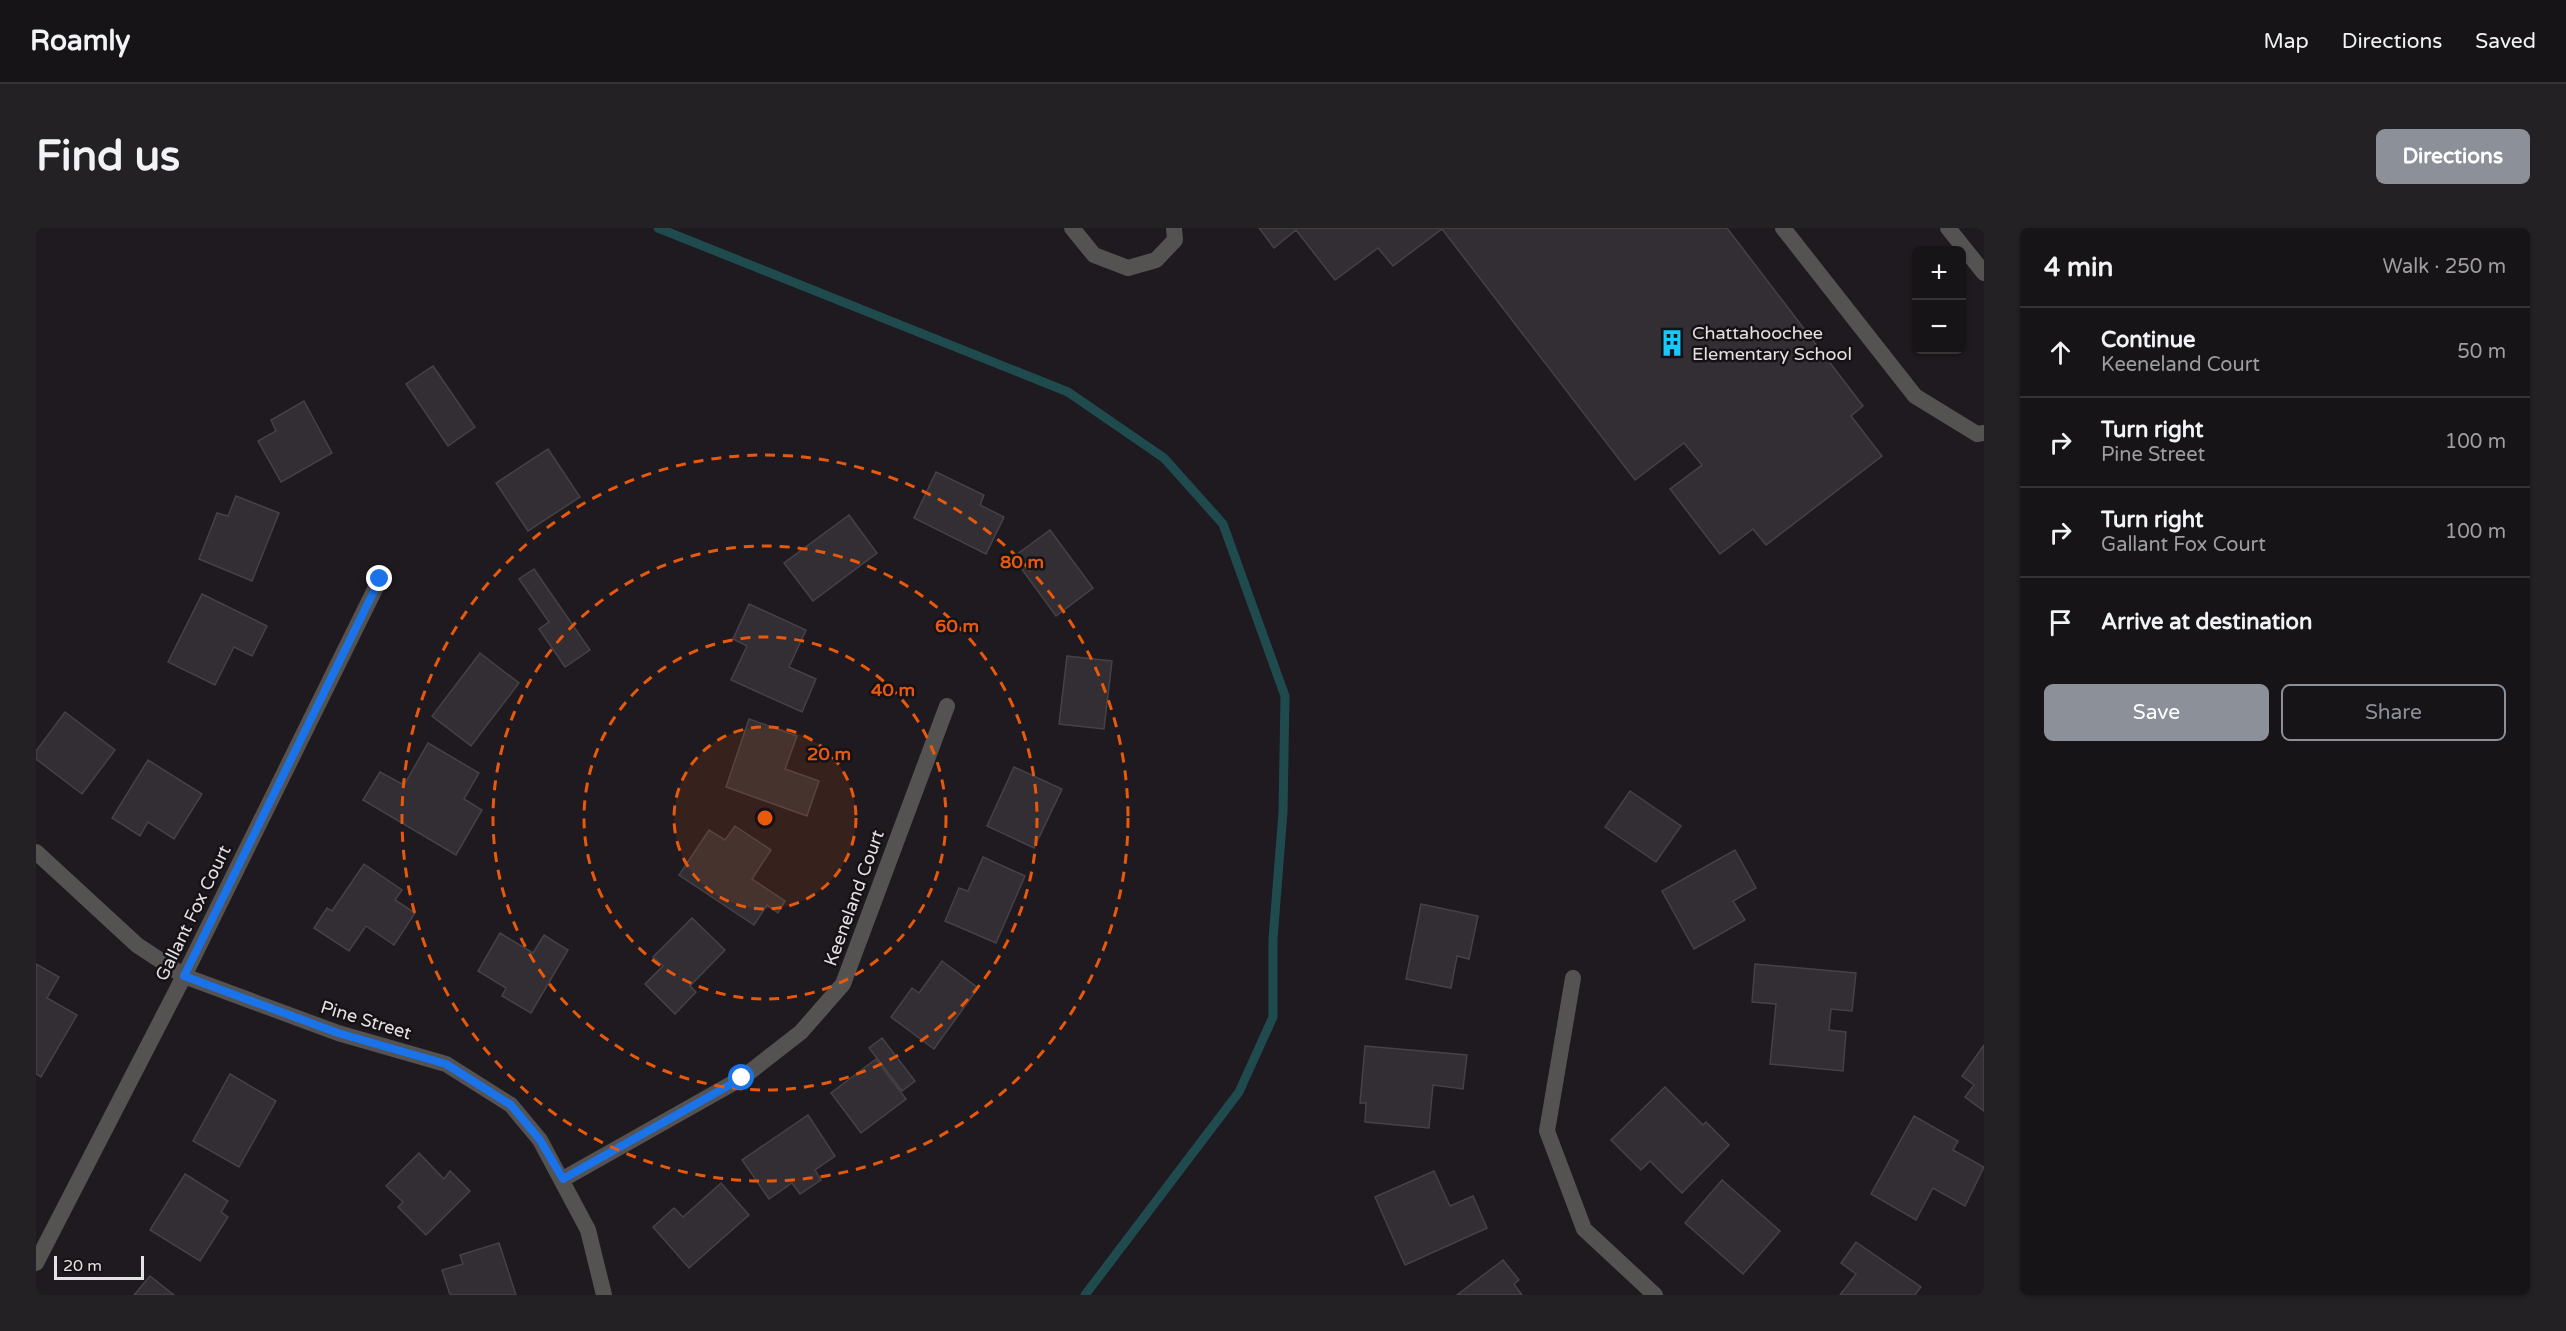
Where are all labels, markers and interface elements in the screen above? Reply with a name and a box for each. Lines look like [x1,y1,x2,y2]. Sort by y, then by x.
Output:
text: Roamly [30,24,130,58]
text: Map [2263,29,2309,54]
text: Directions [2342,29,2442,54]
text: Saved [2475,29,2536,54]
button: Directions [2376,129,2530,184]
text: Find us [36,131,180,182]
map controls [1912,246,1966,354]
button: + [1912,246,1966,300]
text: 4 min [2044,252,2113,283]
text: Walk · 250 m [2383,255,2506,279]
button: − [1912,300,1966,354]
place label: Chattahoochee Elementary School [1692,322,1852,365]
text: Continue [2101,327,2196,353]
building icon: Chattahoochee Elementary School [1657,328,1687,358]
icon: ahead [2044,336,2077,369]
text: 50 m [2457,340,2506,364]
text: Keeneland Court [2101,353,2260,377]
text: Turn right [2101,417,2203,443]
icon: right [2044,426,2077,459]
text: 100 m [2445,430,2506,454]
text: Pine Street [2101,443,2205,467]
text: Turn right [2101,507,2203,533]
icon: right [2044,516,2077,549]
text: 100 m [2445,520,2506,544]
text: Gallant Fox Court [2101,533,2266,557]
text: 80 m [1000,551,1044,573]
route end [366,565,392,591]
icon: arrive [2044,606,2077,639]
text: Arrive at destination [2101,609,2312,635]
text: 60 m [935,615,979,637]
text: 40 m [871,679,915,701]
button: Save [2044,684,2269,741]
button: Share [2281,684,2506,741]
text: 20 m [807,743,851,765]
centre of rings [755,808,775,828]
street label: Keeneland Court [819,827,889,969]
street label: Gallant Fox Court [151,841,235,985]
street label: Pine Street [318,996,414,1044]
route start [728,1064,754,1090]
scale bar [54,1253,144,1280]
text: 20 m [63,1256,102,1276]

